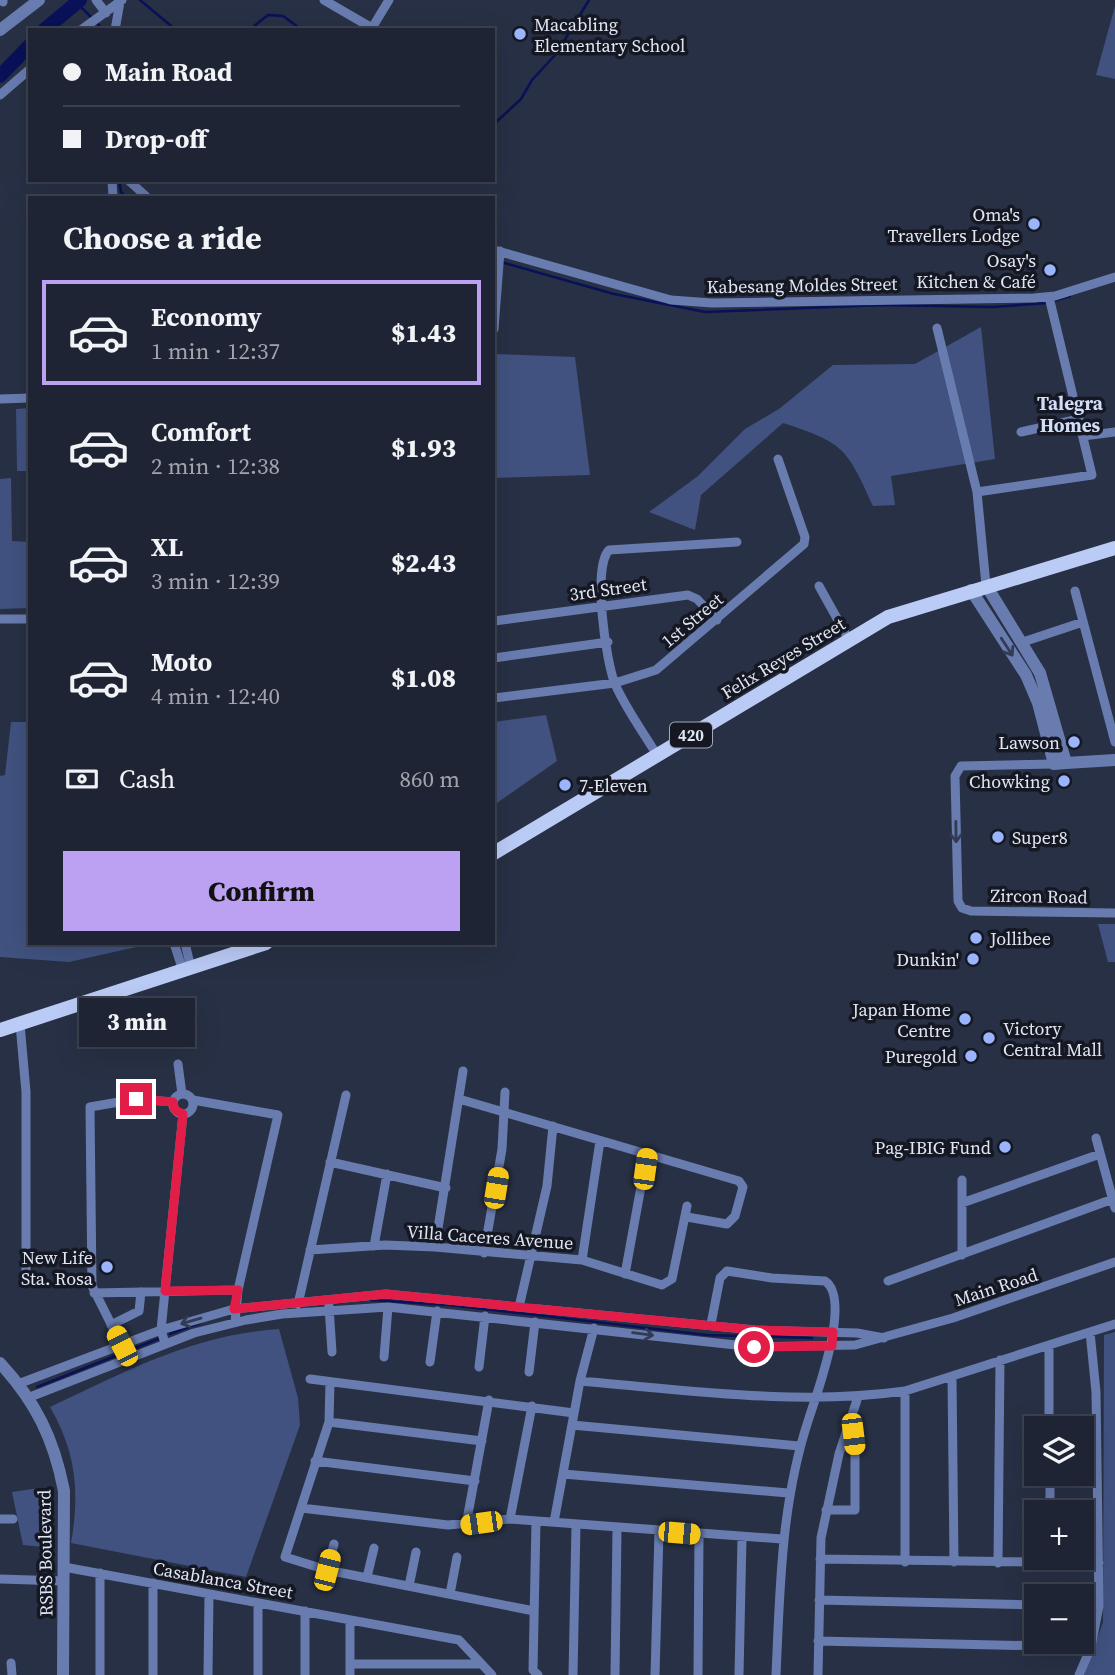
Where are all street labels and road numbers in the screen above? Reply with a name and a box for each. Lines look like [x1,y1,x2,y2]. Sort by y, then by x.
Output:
street label: Kabesang Moldes Street [706,271,898,299]
street label: 3rd Street [568,571,648,607]
street label: 1st Street [656,587,728,653]
street label: Felix Reyes Street [716,611,850,705]
road number: 420 [670,722,712,748]
street label: Zircon Road [990,883,1088,909]
street label: Villa Caceres Avenue [406,1219,574,1255]
street label: Main Road [951,1262,1041,1312]
street label: RSBS Boulevard [31,1489,59,1617]
street label: Casablanca Street [151,1555,295,1605]

